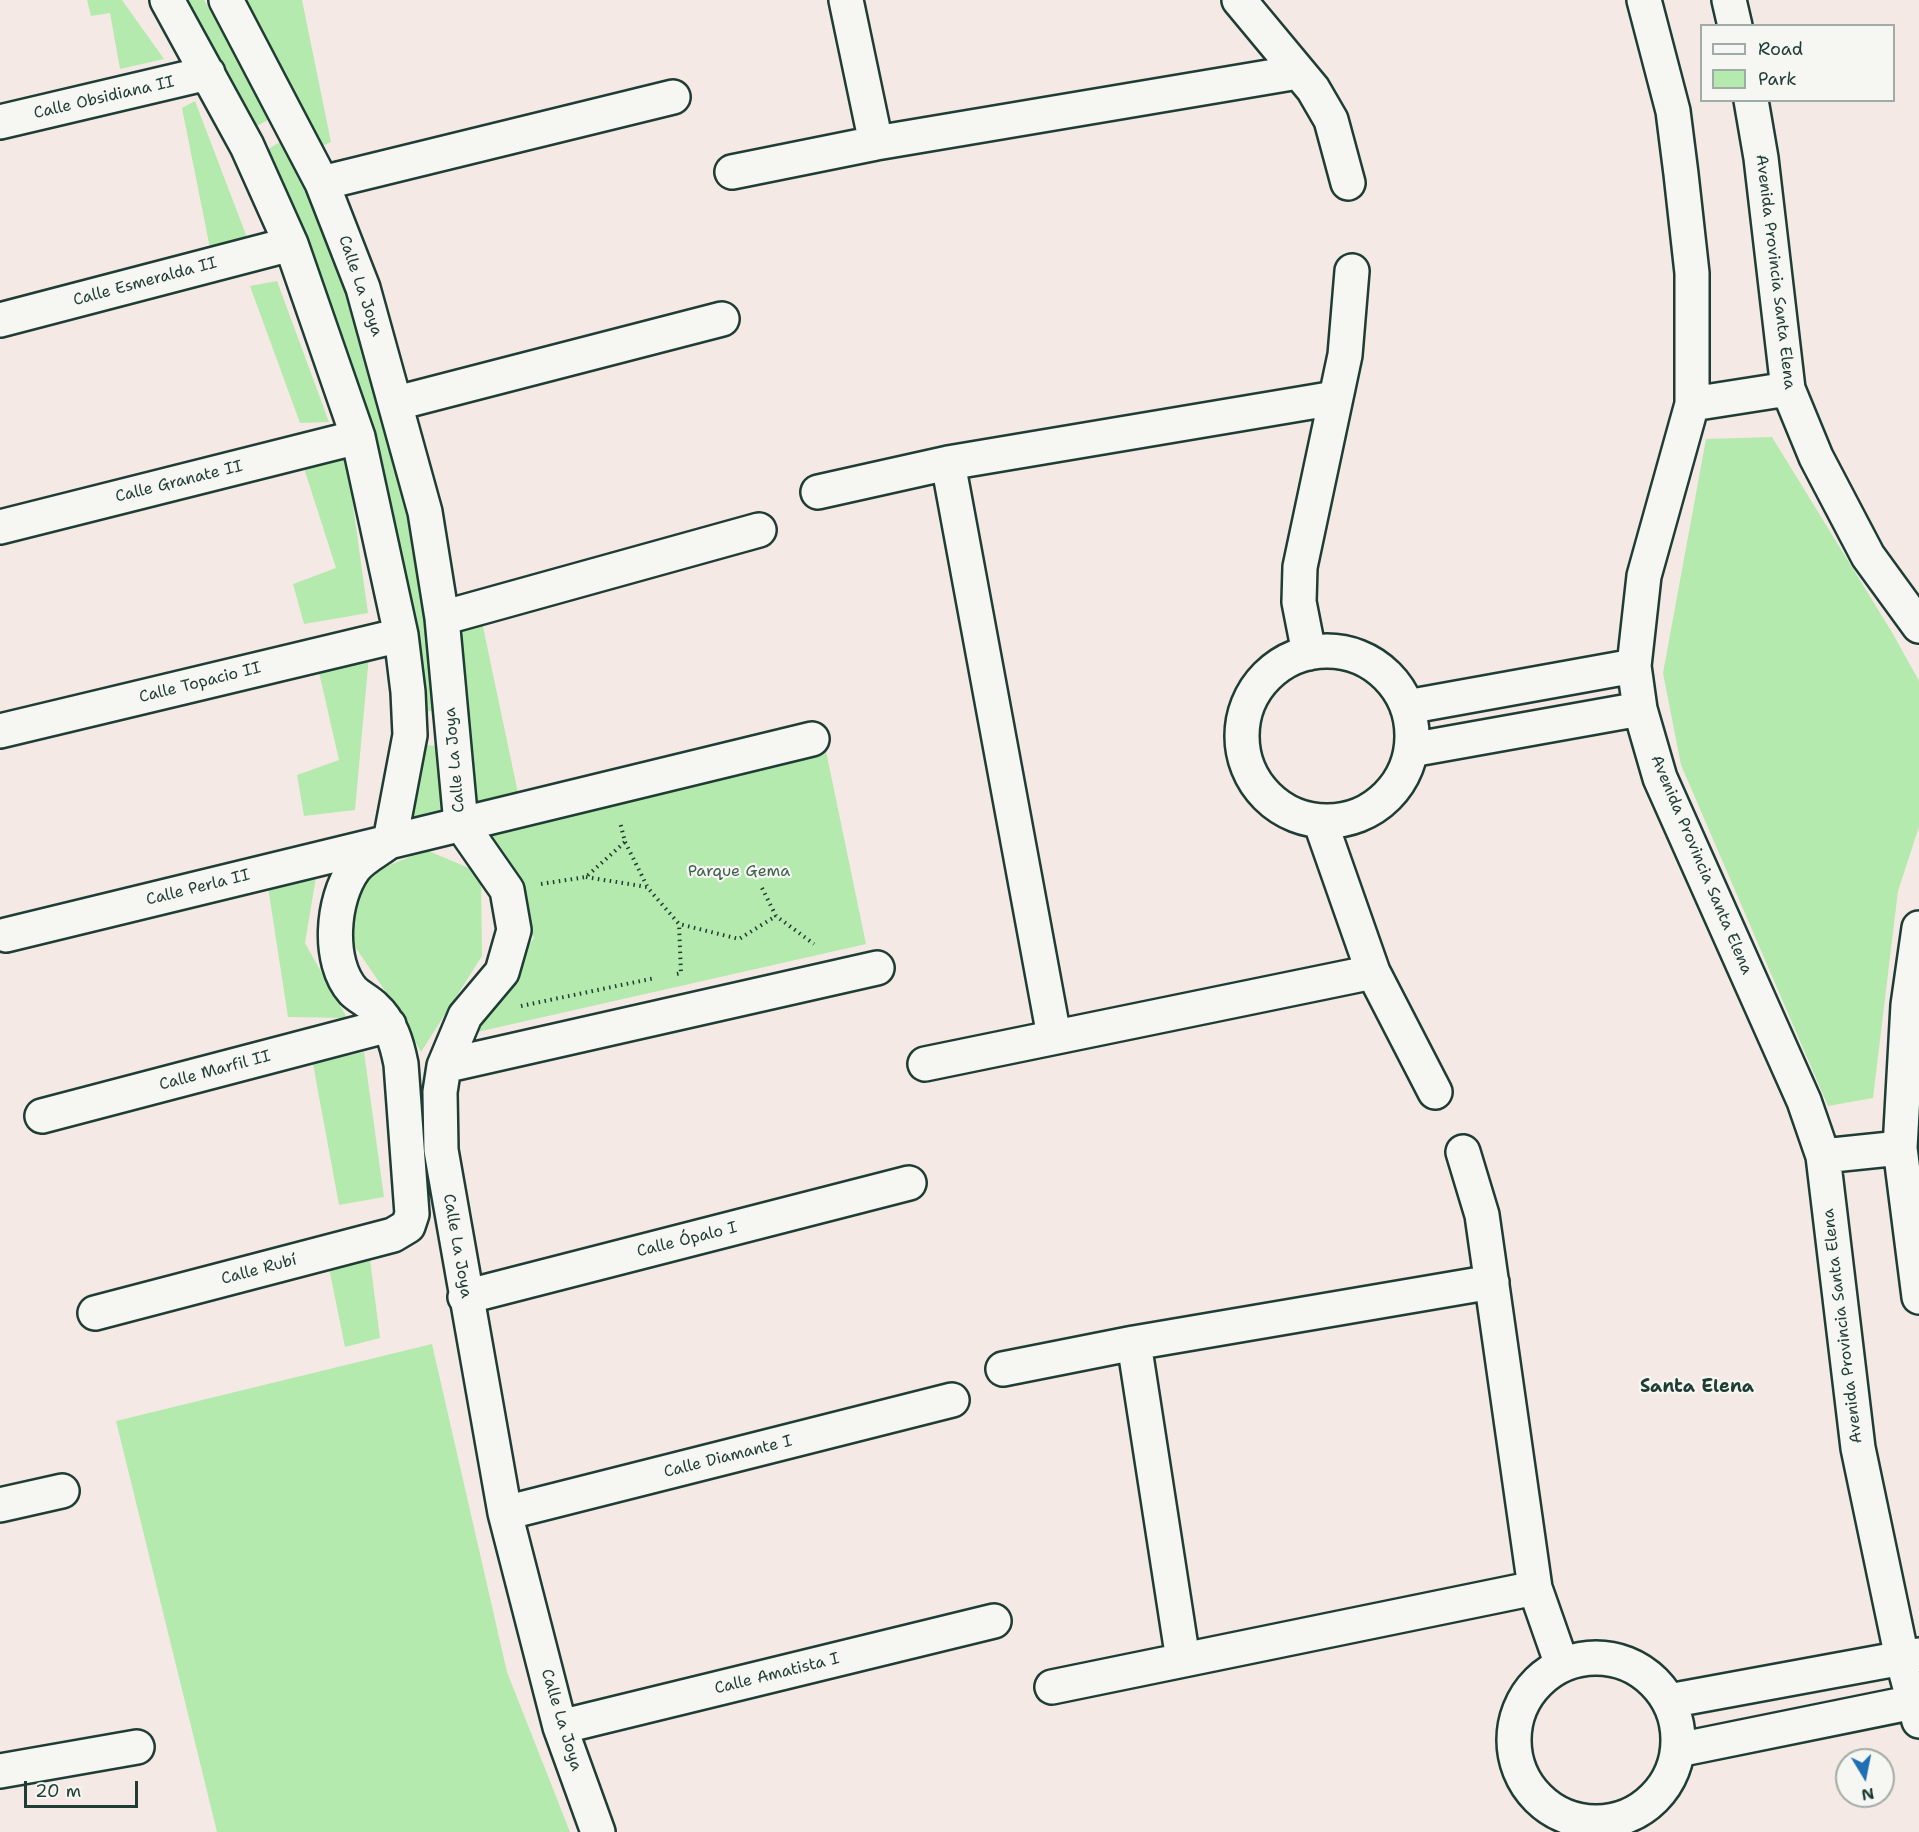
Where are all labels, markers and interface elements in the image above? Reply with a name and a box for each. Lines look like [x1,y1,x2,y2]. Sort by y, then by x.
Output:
legend [1700,24,1895,102]
text: Road [1758,37,1803,61]
text: Park [1758,67,1797,91]
street label: Calle Obsidiana II [32,73,176,123]
street label: Avenida Provincia Santa Elena [1751,153,1799,391]
street label: Calle La Joya [334,233,386,339]
street label: Calle Esmeralda II [71,254,219,310]
street label: Calle Granate II [113,457,245,507]
street label: Calle Topacio II [137,659,263,707]
street label: Calle La Joya [441,707,469,813]
street label: Avenida Provincia Santa Elena [1646,752,1756,978]
park label: Parque Gema [688,862,790,882]
street label: Calle Perla II [144,866,252,910]
street label: Calle Marfil II [157,1047,273,1095]
street label: Calle La Joya [438,1192,476,1300]
street label: Avenida Provincia Santa Elena [1819,1207,1867,1445]
street label: Calle Ópalo I [635,1218,739,1262]
street label: Calle Rubí [219,1251,299,1289]
district label: Santa Elena [1640,1376,1754,1398]
street label: Calle Diamante I [662,1432,794,1482]
street label: Calle Amatista I [713,1649,841,1699]
street label: Calle La Joya [536,1667,586,1773]
north arrow [1835,1748,1895,1808]
scale bar [27,1769,141,1807]
text: 20 m [35,1779,81,1803]
text: N [1860,1783,1876,1806]

